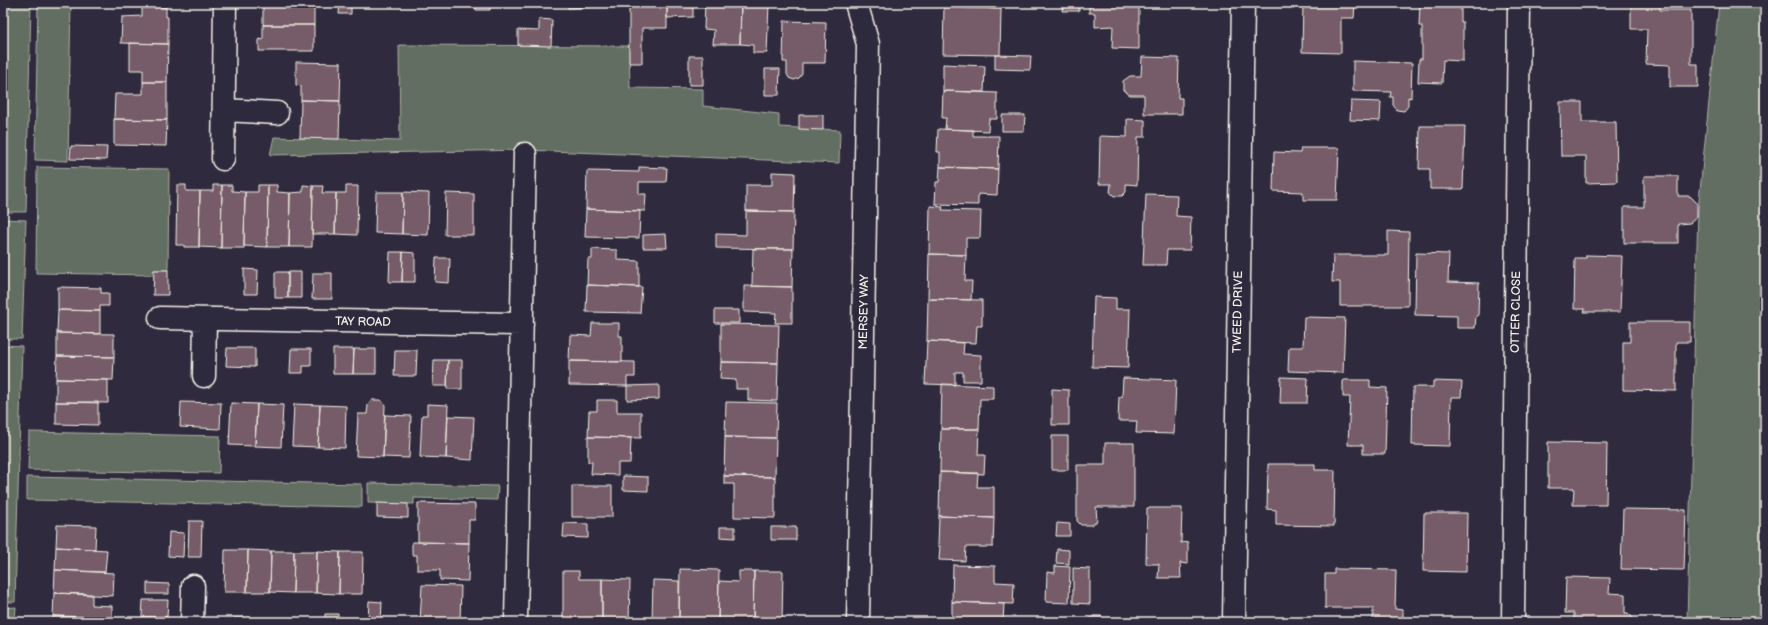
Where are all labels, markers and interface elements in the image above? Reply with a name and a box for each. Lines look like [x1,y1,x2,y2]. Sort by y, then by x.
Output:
street label: TWEED DRIVE [1230,271,1246,353]
street label: OTTER CLOSE [1508,271,1524,353]
street label: MERSEY WAY [856,273,872,350]
street label: TAY ROAD [335,314,391,330]

